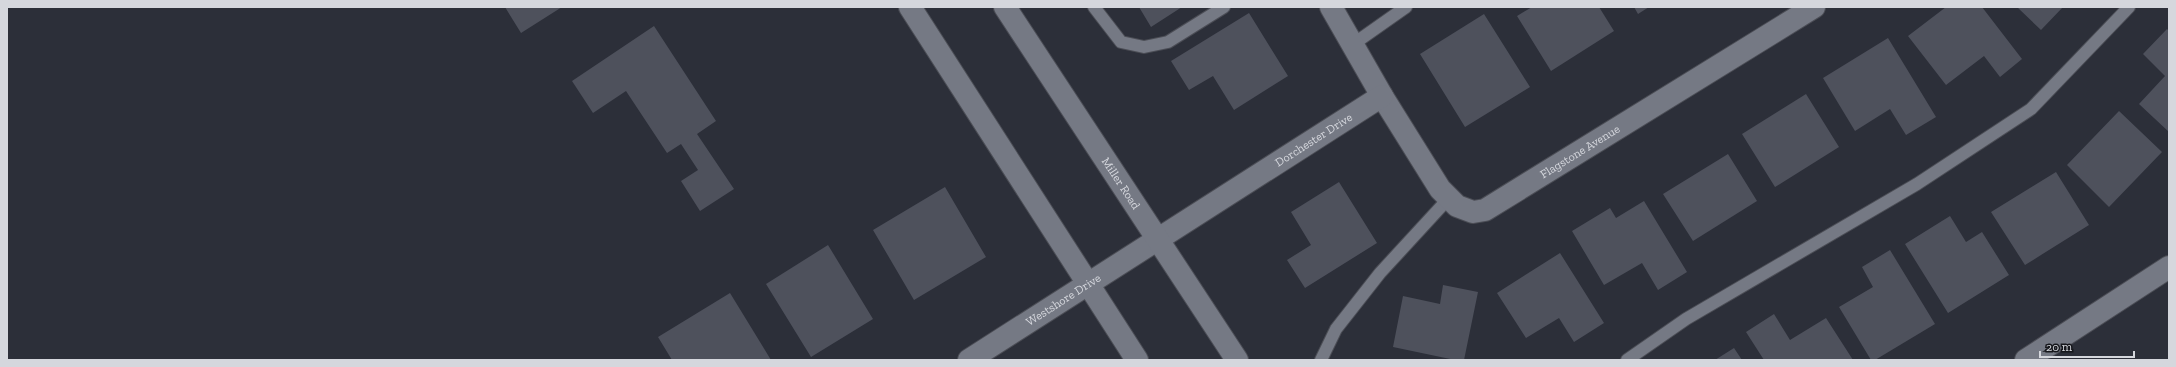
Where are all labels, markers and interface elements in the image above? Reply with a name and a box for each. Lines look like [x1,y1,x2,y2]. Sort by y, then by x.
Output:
street label: Dorchester Drive [1272,110,1355,170]
street label: Flagstone Avenue [1537,121,1623,181]
street label: Miller Road [1099,155,1143,212]
street label: Westshore Drive [1023,270,1104,329]
scale bar [2040,333,2134,359]
text: 20 m [2046,340,2073,354]

